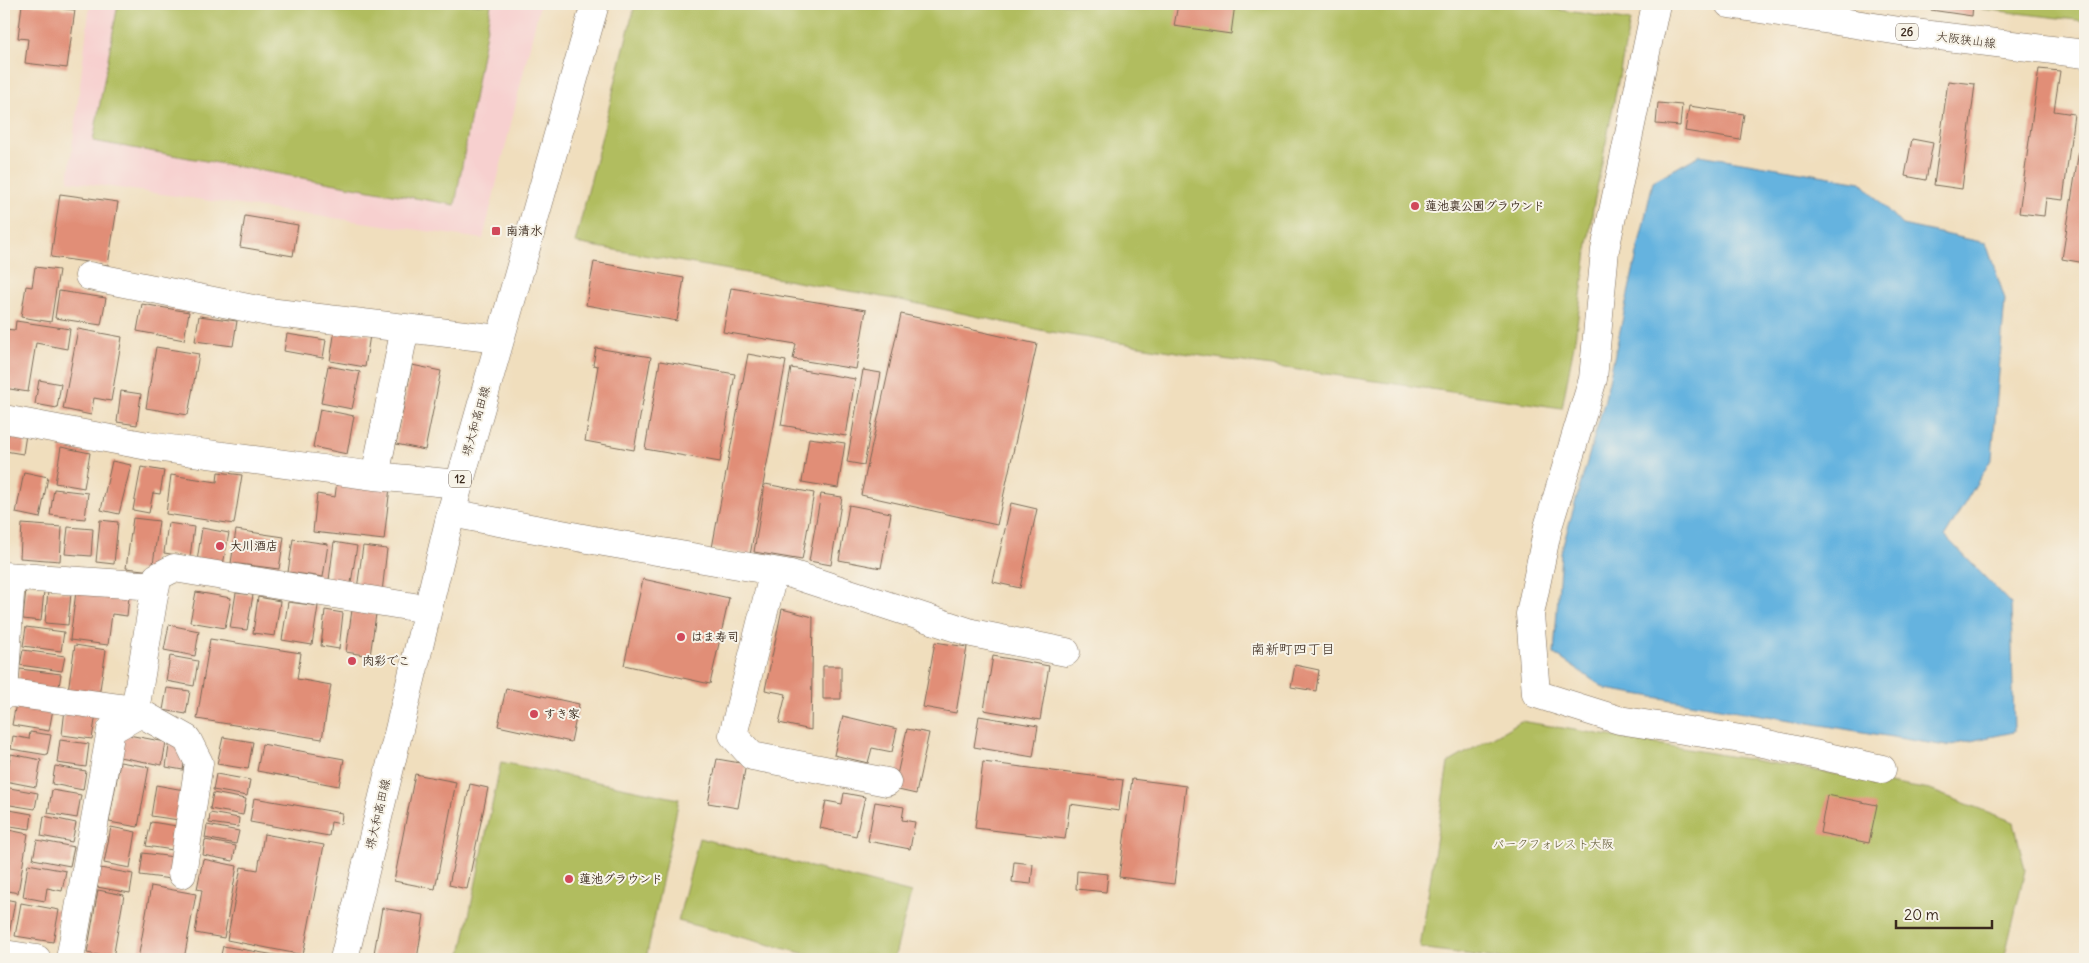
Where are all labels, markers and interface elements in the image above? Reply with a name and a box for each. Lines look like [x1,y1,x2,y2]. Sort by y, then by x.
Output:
road number: 26 [1896,24,1918,41]
street label: 大阪狭山線 [1935,28,1997,51]
place label: 蓮池裏公園グラウンド [1425,198,1545,213]
marker: 蓮池裏公園グラウンド [1409,200,1421,212]
place label: 南清水 [506,223,543,238]
marker: 南清水 [490,225,502,237]
street label: 堺大和高田線 [458,384,493,458]
road number: 12 [449,470,471,488]
place label: 大川酒店 [230,538,278,553]
marker: 大川酒店 [214,540,226,552]
place label: はま寿司 [691,629,739,644]
marker: はま寿司 [675,631,687,643]
district label: 南新町四丁目 [1251,640,1335,658]
place label: 肉彩でこ [362,653,410,668]
marker: 肉彩でこ [346,655,358,667]
place label: すき家 [544,706,580,721]
marker: すき家 [528,708,540,720]
street label: 堺大和高田線 [362,777,393,851]
park label: パークフォレスト大阪 [1493,836,1613,851]
place label: 蓮池グラウンド [579,871,663,886]
marker: 蓮池グラウンド [563,873,575,885]
scale bar [1896,898,1993,930]
text: 20 m [1904,905,1939,924]

